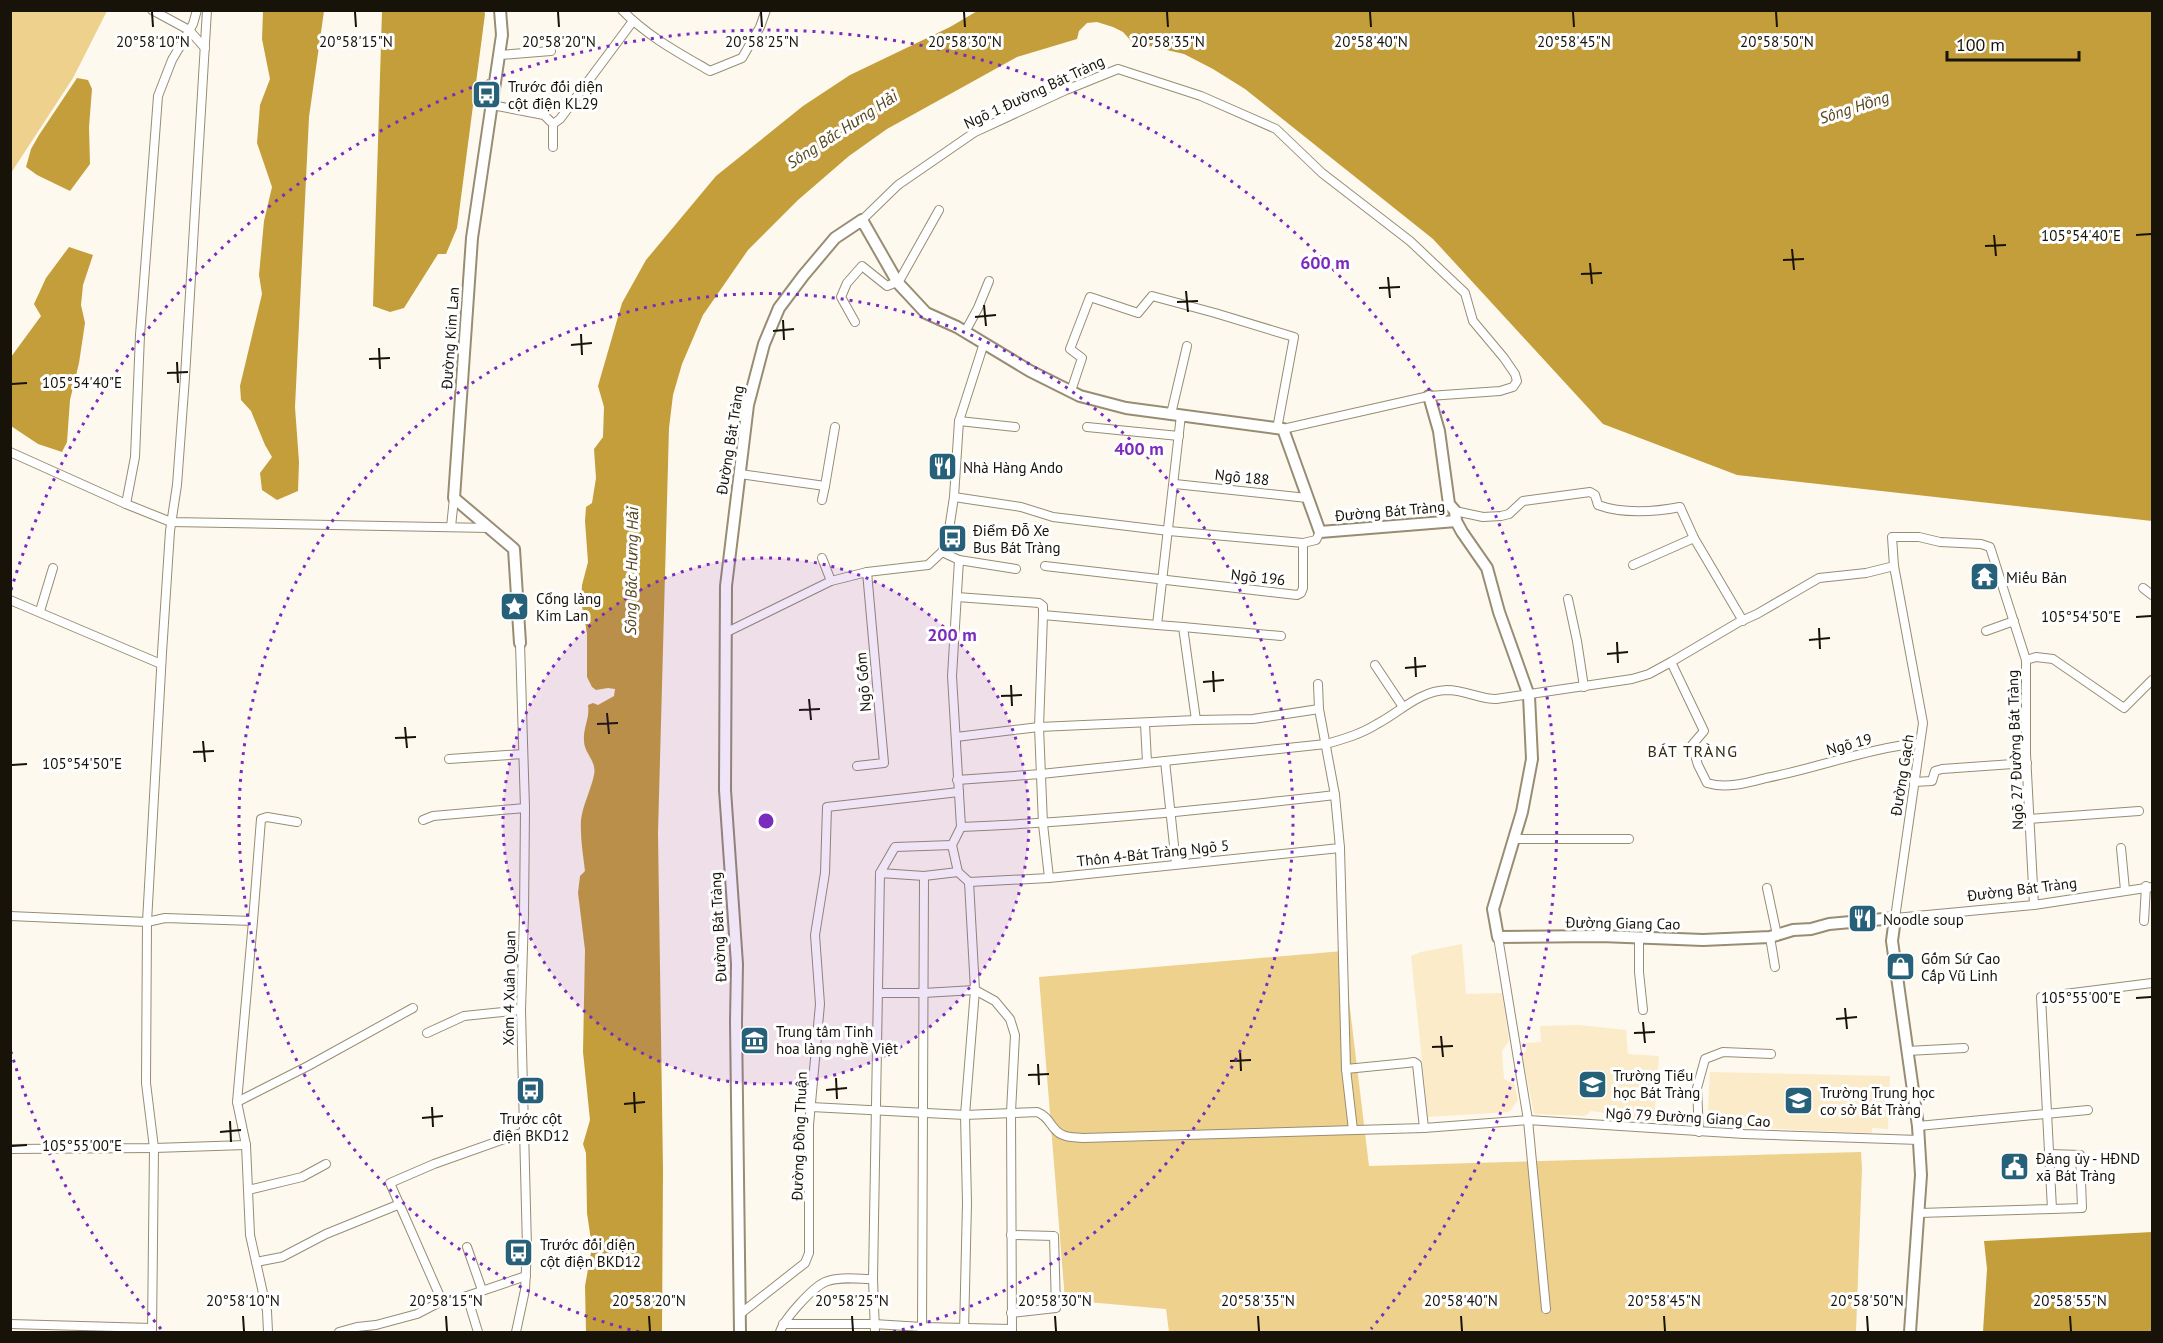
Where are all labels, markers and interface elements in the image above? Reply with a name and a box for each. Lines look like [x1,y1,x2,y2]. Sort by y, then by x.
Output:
scale bar [1947,24,2079,62]
text: 20°58'10"N [116,32,190,51]
text: 20°58'15"N [319,32,393,51]
text: 20°58'20"N [522,32,596,51]
text: 20°58'25"N [725,32,799,51]
text: 20°58'30"N [928,32,1002,51]
text: 20°58'35"N [1131,32,1205,51]
text: 20°58'40"N [1334,32,1408,51]
text: 20°58'45"N [1537,32,1611,51]
text: 20°58'50"N [1740,32,1814,51]
text: 100 m [1956,33,2005,56]
street label: Ngõ 1 Đường Bát Tràng [961,51,1107,133]
place label: Trước đối diện cột điện KL29 [508,77,603,113]
bus stop icon: Trước đối diện cột điện KL29 [471,79,503,111]
water label: Sông Bắc Hưng Hải [783,85,902,172]
water label: Sông Hồng [1817,86,1891,128]
text: 105°54'40"E [2041,226,2121,245]
text: 600 m [1300,251,1350,274]
street label: Đường Kim Lan [437,286,463,391]
text: 105°54'40"E [42,373,122,392]
street label: Đường Bát Tràng [712,384,748,497]
text: 400 m [1114,437,1164,460]
restaurant icon: Nhà Hàng Ando [926,451,958,483]
place label: Nhà Hàng Ando [963,458,1063,477]
street label: Ngõ 188 [1214,465,1270,489]
street label: Đường Bát Tràng [1333,497,1446,525]
water label: Sông Bắc Hưng Hải [620,506,642,635]
place label: Điểm Đỗ Xe Bus Bát Tràng [972,521,1061,557]
bus stop icon: Điểm Đỗ Xe Bus Bát Tràng [936,523,968,555]
temple icon: Miếu Bản [1969,561,2001,593]
street label: Ngõ 196 [1230,565,1286,589]
place label: Miếu Bản [2006,568,2067,587]
place label: Cổng làng Kim Lan [536,589,601,625]
place icon: Cổng làng Kim Lan [499,591,531,623]
text: 105°54'50"E [2041,607,2121,626]
text: 200 m [927,623,977,646]
street label: Ngõ Gốm [851,651,875,713]
street label: Ngõ 27 Đường Bát Tràng [2003,670,2027,830]
street label: Ngõ 19 [1824,729,1874,759]
street label: Đường Gạch [1886,733,1918,818]
district label: BÁT TRÀNG [1647,741,1739,761]
text: 105°54'50"E [42,754,122,773]
centre of rings [756,811,776,831]
street label: Thôn 4-Bát Tràng Ngõ 5 [1076,836,1230,870]
street label: Đường Bát Tràng [706,871,730,984]
street label: Đường Bát Tràng [1965,873,2078,905]
restaurant icon: Noodle soup [1846,903,1878,935]
place label: Noodle soup [1883,910,1964,929]
street label: Đường Giang Cao [1564,912,1681,933]
street label: Xóm 4 Xuân Quan [498,930,520,1046]
place label: Gốm Sứ Cao Cấp Vũ Linh [1921,949,2000,985]
shop icon: Gốm Sứ Cao Cấp Vũ Linh [1884,951,1916,983]
text: 105°55'00"E [2041,988,2121,1007]
place label: Trung tâm Tinh hoa làng nghề Việt [776,1022,898,1058]
museum icon: Trung tâm Tinh hoa làng nghề Việt [739,1024,771,1056]
place label: Trường Tiểu học Bát Tràng [1613,1066,1700,1102]
school or university icon: Trường Tiểu học Bát Tràng [1576,1068,1608,1100]
street label: Đường Đồng Thuận [787,1071,811,1202]
bus stop icon: Trước cột điện BKD12 [515,1075,547,1107]
place label: Trường Trung học cơ sở Bát Tràng [1820,1083,1935,1119]
school or university icon: Trường Trung học cơ sở Bát Tràng [1783,1085,1815,1117]
street label: Ngõ 79 Đường Giang Cao [1605,1103,1771,1131]
place label: Trước cột điện BKD12 [493,1109,569,1145]
text: 105°55'00"E [42,1136,122,1155]
place label: Đảng ủy - HĐND xã Bát Tràng [2035,1149,2140,1185]
public building icon: Đảng ủy - HĐND xã Bát Tràng [1999,1151,2031,1183]
place label: Trước đối diện cột điện BKD12 [540,1235,641,1271]
bus stop icon: Trước đối diện cột điện BKD12 [503,1237,535,1269]
text: 20°58'10"N [206,1291,280,1310]
text: 20°58'15"N [409,1291,483,1310]
text: 20°58'20"N [612,1291,686,1310]
text: 20°58'25"N [815,1291,889,1310]
text: 20°58'30"N [1018,1291,1092,1310]
text: 20°58'35"N [1221,1291,1295,1310]
text: 20°58'40"N [1424,1291,1498,1310]
text: 20°58'45"N [1627,1291,1701,1310]
text: 20°58'50"N [1830,1291,1904,1310]
text: 20°58'55"N [2033,1291,2107,1310]

